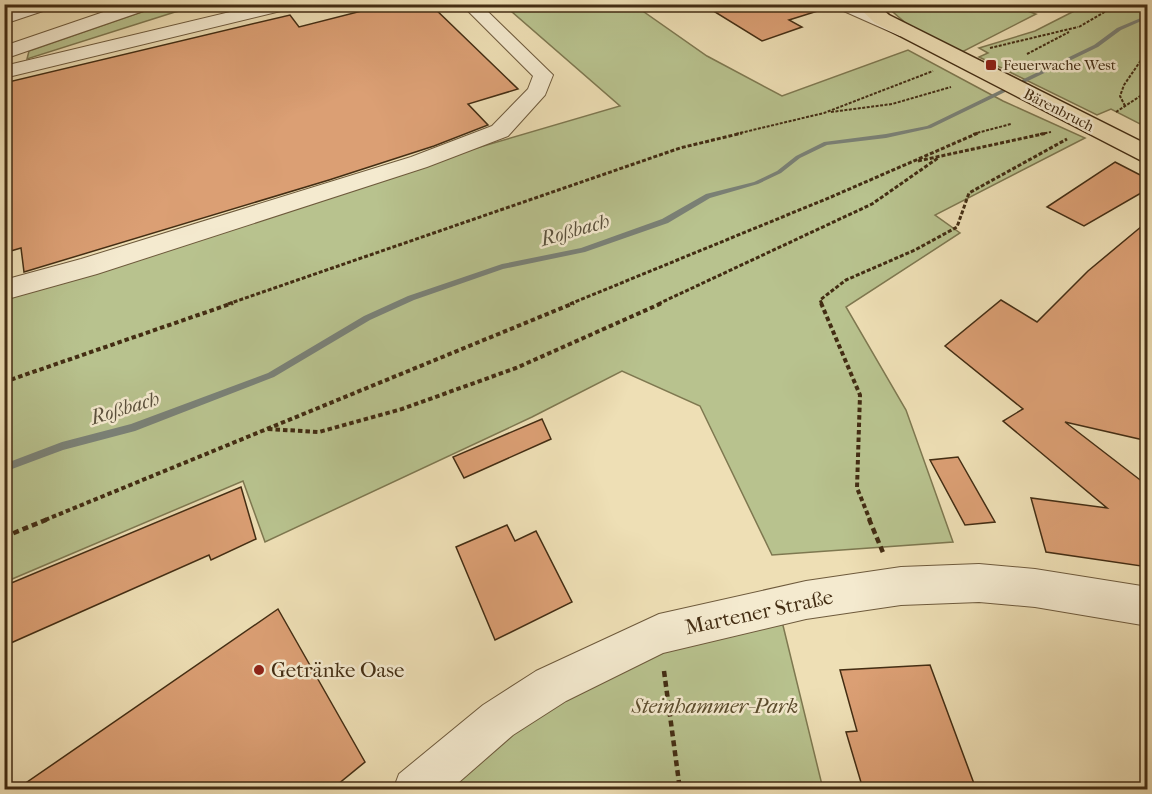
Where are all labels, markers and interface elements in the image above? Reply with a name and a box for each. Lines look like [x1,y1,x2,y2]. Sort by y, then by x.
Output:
place label: Feuerwache West [1003,56,1117,74]
marker: Feuerwache West [984,58,998,72]
street label: Bärenbruch [1021,85,1098,136]
water label: Roßbach [536,209,612,251]
water label: Roßbach [86,387,162,430]
street label: Martener Straße [683,585,835,639]
place label: Getränke Oase [271,658,404,682]
marker: Getränke Oase [252,663,266,677]
park label: Steinhammer-Park [631,694,798,718]

